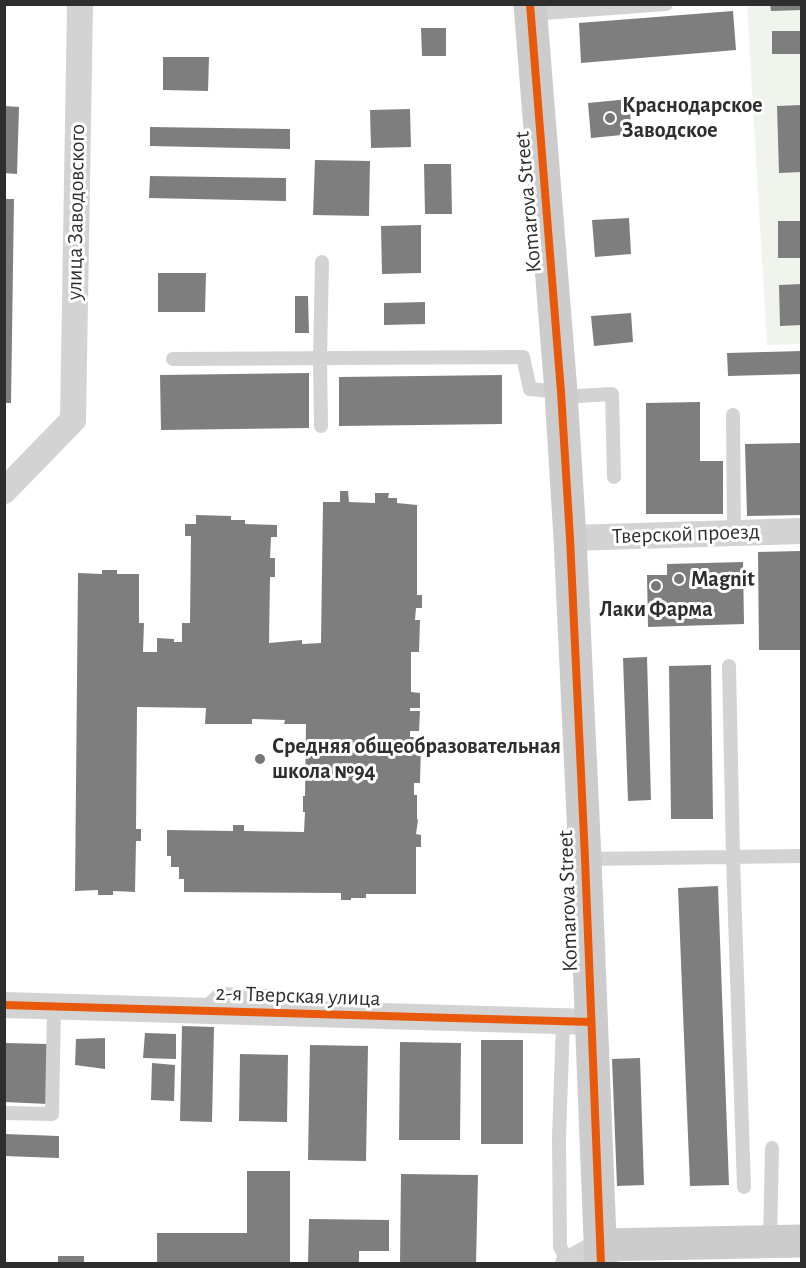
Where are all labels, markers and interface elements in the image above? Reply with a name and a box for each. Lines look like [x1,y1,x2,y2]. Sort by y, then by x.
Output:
place label: Краснодарское Заводское [622,92,763,144]
marker: Краснодарское Заводское [603,111,617,125]
street label: улица Заводовского [61,124,91,300]
street label: Komarova Street [509,130,547,274]
street label: Тверской проезд [612,518,760,550]
place label: Magnit [691,566,755,592]
marker: Magnit [672,572,686,586]
marker: Лаки Фарма [649,579,663,593]
place label: Лаки Фарма [599,596,713,622]
place label: Средняя общеобразовательная школа №94 [272,733,561,784]
marker: Средняя общеобразовательная школа №94 [253,752,267,766]
street label: Komarova Street [552,830,584,972]
street label: 2-я Тверская улица [215,980,381,1012]

